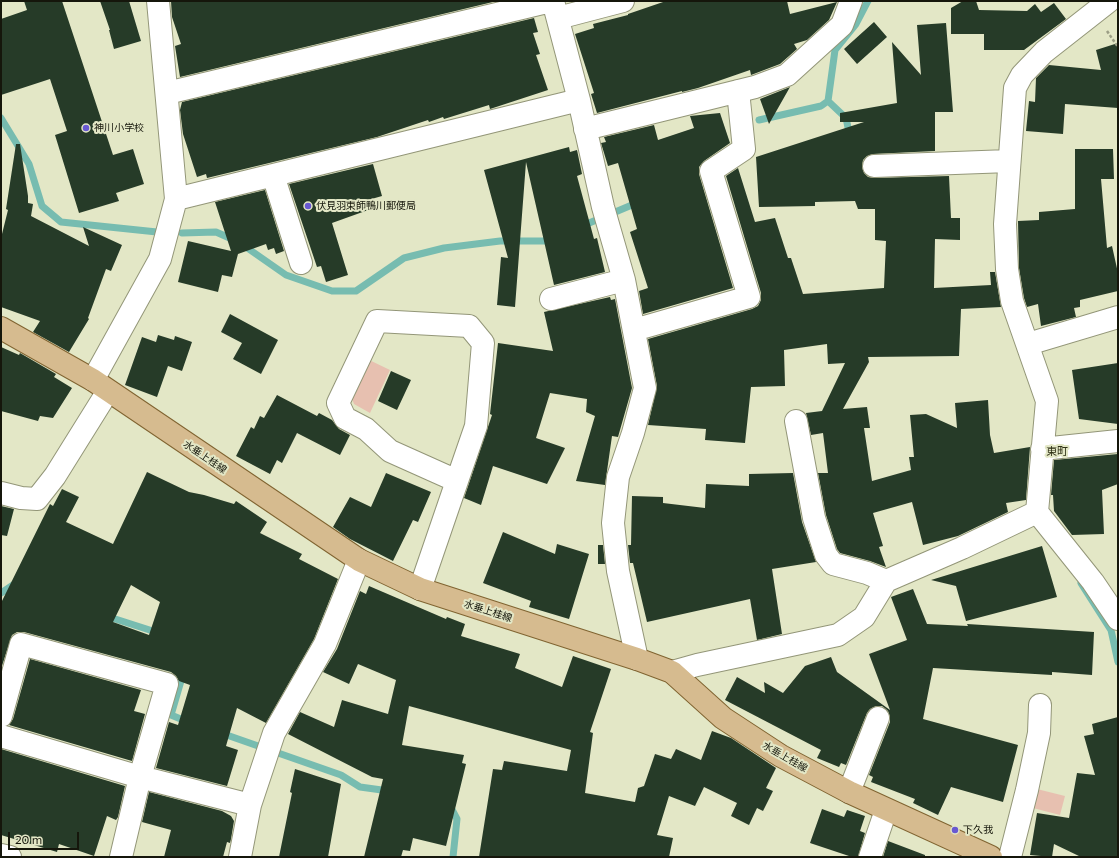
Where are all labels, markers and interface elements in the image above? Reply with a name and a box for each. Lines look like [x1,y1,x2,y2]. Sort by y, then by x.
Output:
place label: 神川小学校 [94,122,144,134]
marker: 神川小学校 [81,123,91,133]
place label: 伏見羽束師鴨川郵便局 [316,200,416,212]
marker: 伏見羽束師鴨川郵便局 [303,201,313,211]
street label: 水垂上桂線 [181,438,229,476]
district label: 東町 [1046,444,1068,458]
street label: 水垂上桂線 [462,598,514,624]
street label: 水垂上桂線 [760,739,810,775]
scale bar [10,824,81,850]
place label: 下久我 [963,824,993,836]
marker: 下久我 [950,825,960,835]
text: 20 m [15,832,42,846]

